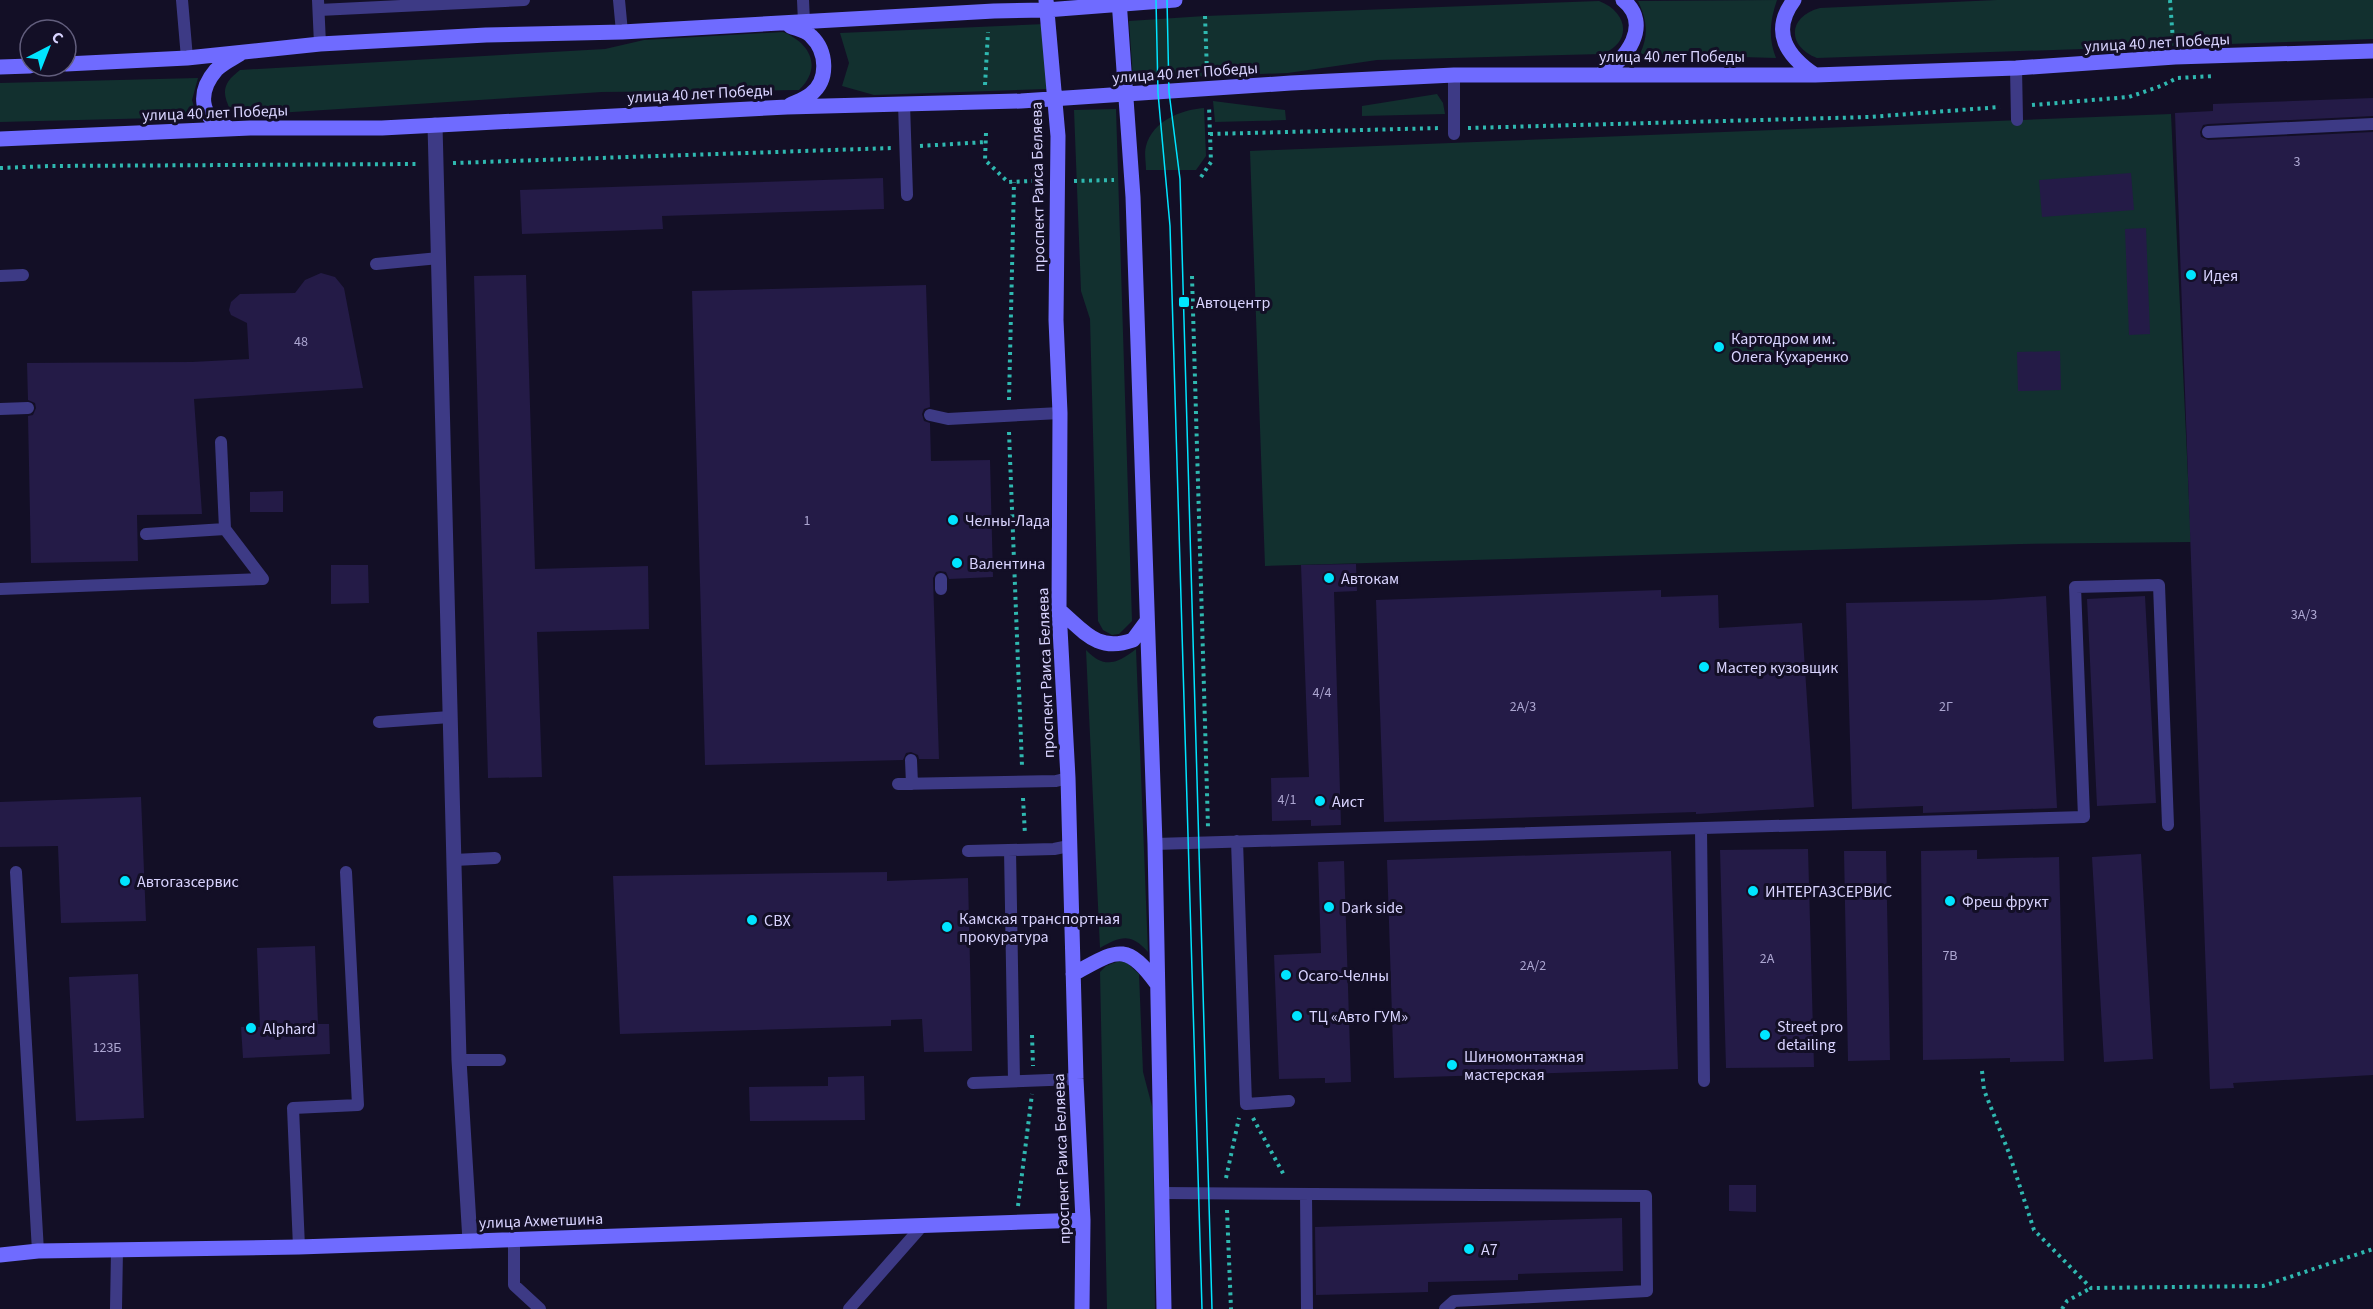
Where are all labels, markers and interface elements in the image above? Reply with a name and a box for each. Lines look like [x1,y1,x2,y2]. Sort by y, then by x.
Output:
north arrow [18,18,78,78]
text: С [47,26,68,49]
street label: улица 40 лет Победы [2084,28,2231,58]
street label: улица 40 лет Победы [1599,46,1745,68]
street label: улица 40 лет Победы [1111,57,1259,89]
street label: улица 40 лет Победы [627,79,774,109]
street label: улица 40 лет Победы [142,99,288,127]
street label: проспект Раиса Беляева [1026,101,1050,272]
house number: 3 [2294,152,2301,172]
place label: Идея [2203,265,2238,287]
marker: Идея [2184,268,2198,282]
place label: Автоцентр [1196,292,1270,314]
marker: Автоцентр [1177,295,1191,309]
place label: Картодром им. Олега Кухаренко [1731,328,1849,368]
house number: 48 [294,332,308,352]
marker: Картодром им. Олега Кухаренко [1712,340,1726,354]
place label: Челны-Лада [965,510,1050,532]
house number: 1 [804,511,811,531]
marker: Челны-Лада [946,513,960,527]
place label: Валентина [969,553,1045,575]
marker: Валентина [950,556,964,570]
place label: Автокам [1341,568,1399,590]
marker: Автокам [1322,571,1336,585]
street label: проспект Раиса Беляева [1032,587,1060,759]
house number: 3А/3 [2291,605,2317,625]
place label: Мастер кузовщик [1716,657,1838,679]
marker: Мастер кузовщик [1697,660,1711,674]
house number: 4/4 [1313,683,1331,703]
house number: 2А/3 [1510,697,1536,717]
house number: 2Г [1939,697,1953,717]
house number: 4/1 [1278,790,1296,810]
place label: Аист [1332,791,1364,813]
marker: Аист [1313,794,1327,808]
place label: Автогазсервис [137,871,239,893]
marker: Автогазсервис [118,874,132,888]
place label: ИНТЕРГАЗСЕРВИС [1765,881,1892,903]
marker: ИНТЕРГАЗСЕРВИС [1746,884,1760,898]
place label: Фреш фрукт [1962,891,2049,913]
marker: Фреш фрукт [1943,894,1957,908]
place label: Dark side [1341,897,1403,919]
marker: Dark side [1322,900,1336,914]
place label: Камская транспортная прокуратура [959,908,1120,948]
place label: СВХ [764,910,791,932]
marker: СВХ [745,913,759,927]
marker: Камская транспортная прокуратура [940,920,954,934]
house number: 7В [1942,946,1958,966]
house number: 2А [1760,949,1775,969]
house number: 2А/2 [1520,956,1546,976]
place label: Осаго-Челны [1298,965,1389,987]
marker: Осаго-Челны [1279,968,1293,982]
place label: ТЦ «Авто ГУМ» [1309,1006,1408,1028]
marker: ТЦ «Авто ГУМ» [1290,1009,1304,1023]
place label: Street pro detailing [1777,1016,1843,1056]
place label: Alphard [263,1018,316,1040]
marker: Alphard [244,1021,258,1035]
marker: Street pro detailing [1758,1028,1772,1042]
house number: 123Б [93,1038,122,1058]
place label: Шиномонтажная мастерская [1464,1046,1584,1086]
marker: Шиномонтажная мастерская [1445,1058,1459,1072]
street label: проспект Раиса Беляева [1048,1073,1076,1245]
street label: улица Ахметшина [479,1208,604,1234]
place label: А7 [1481,1239,1498,1261]
marker: А7 [1462,1242,1476,1256]

